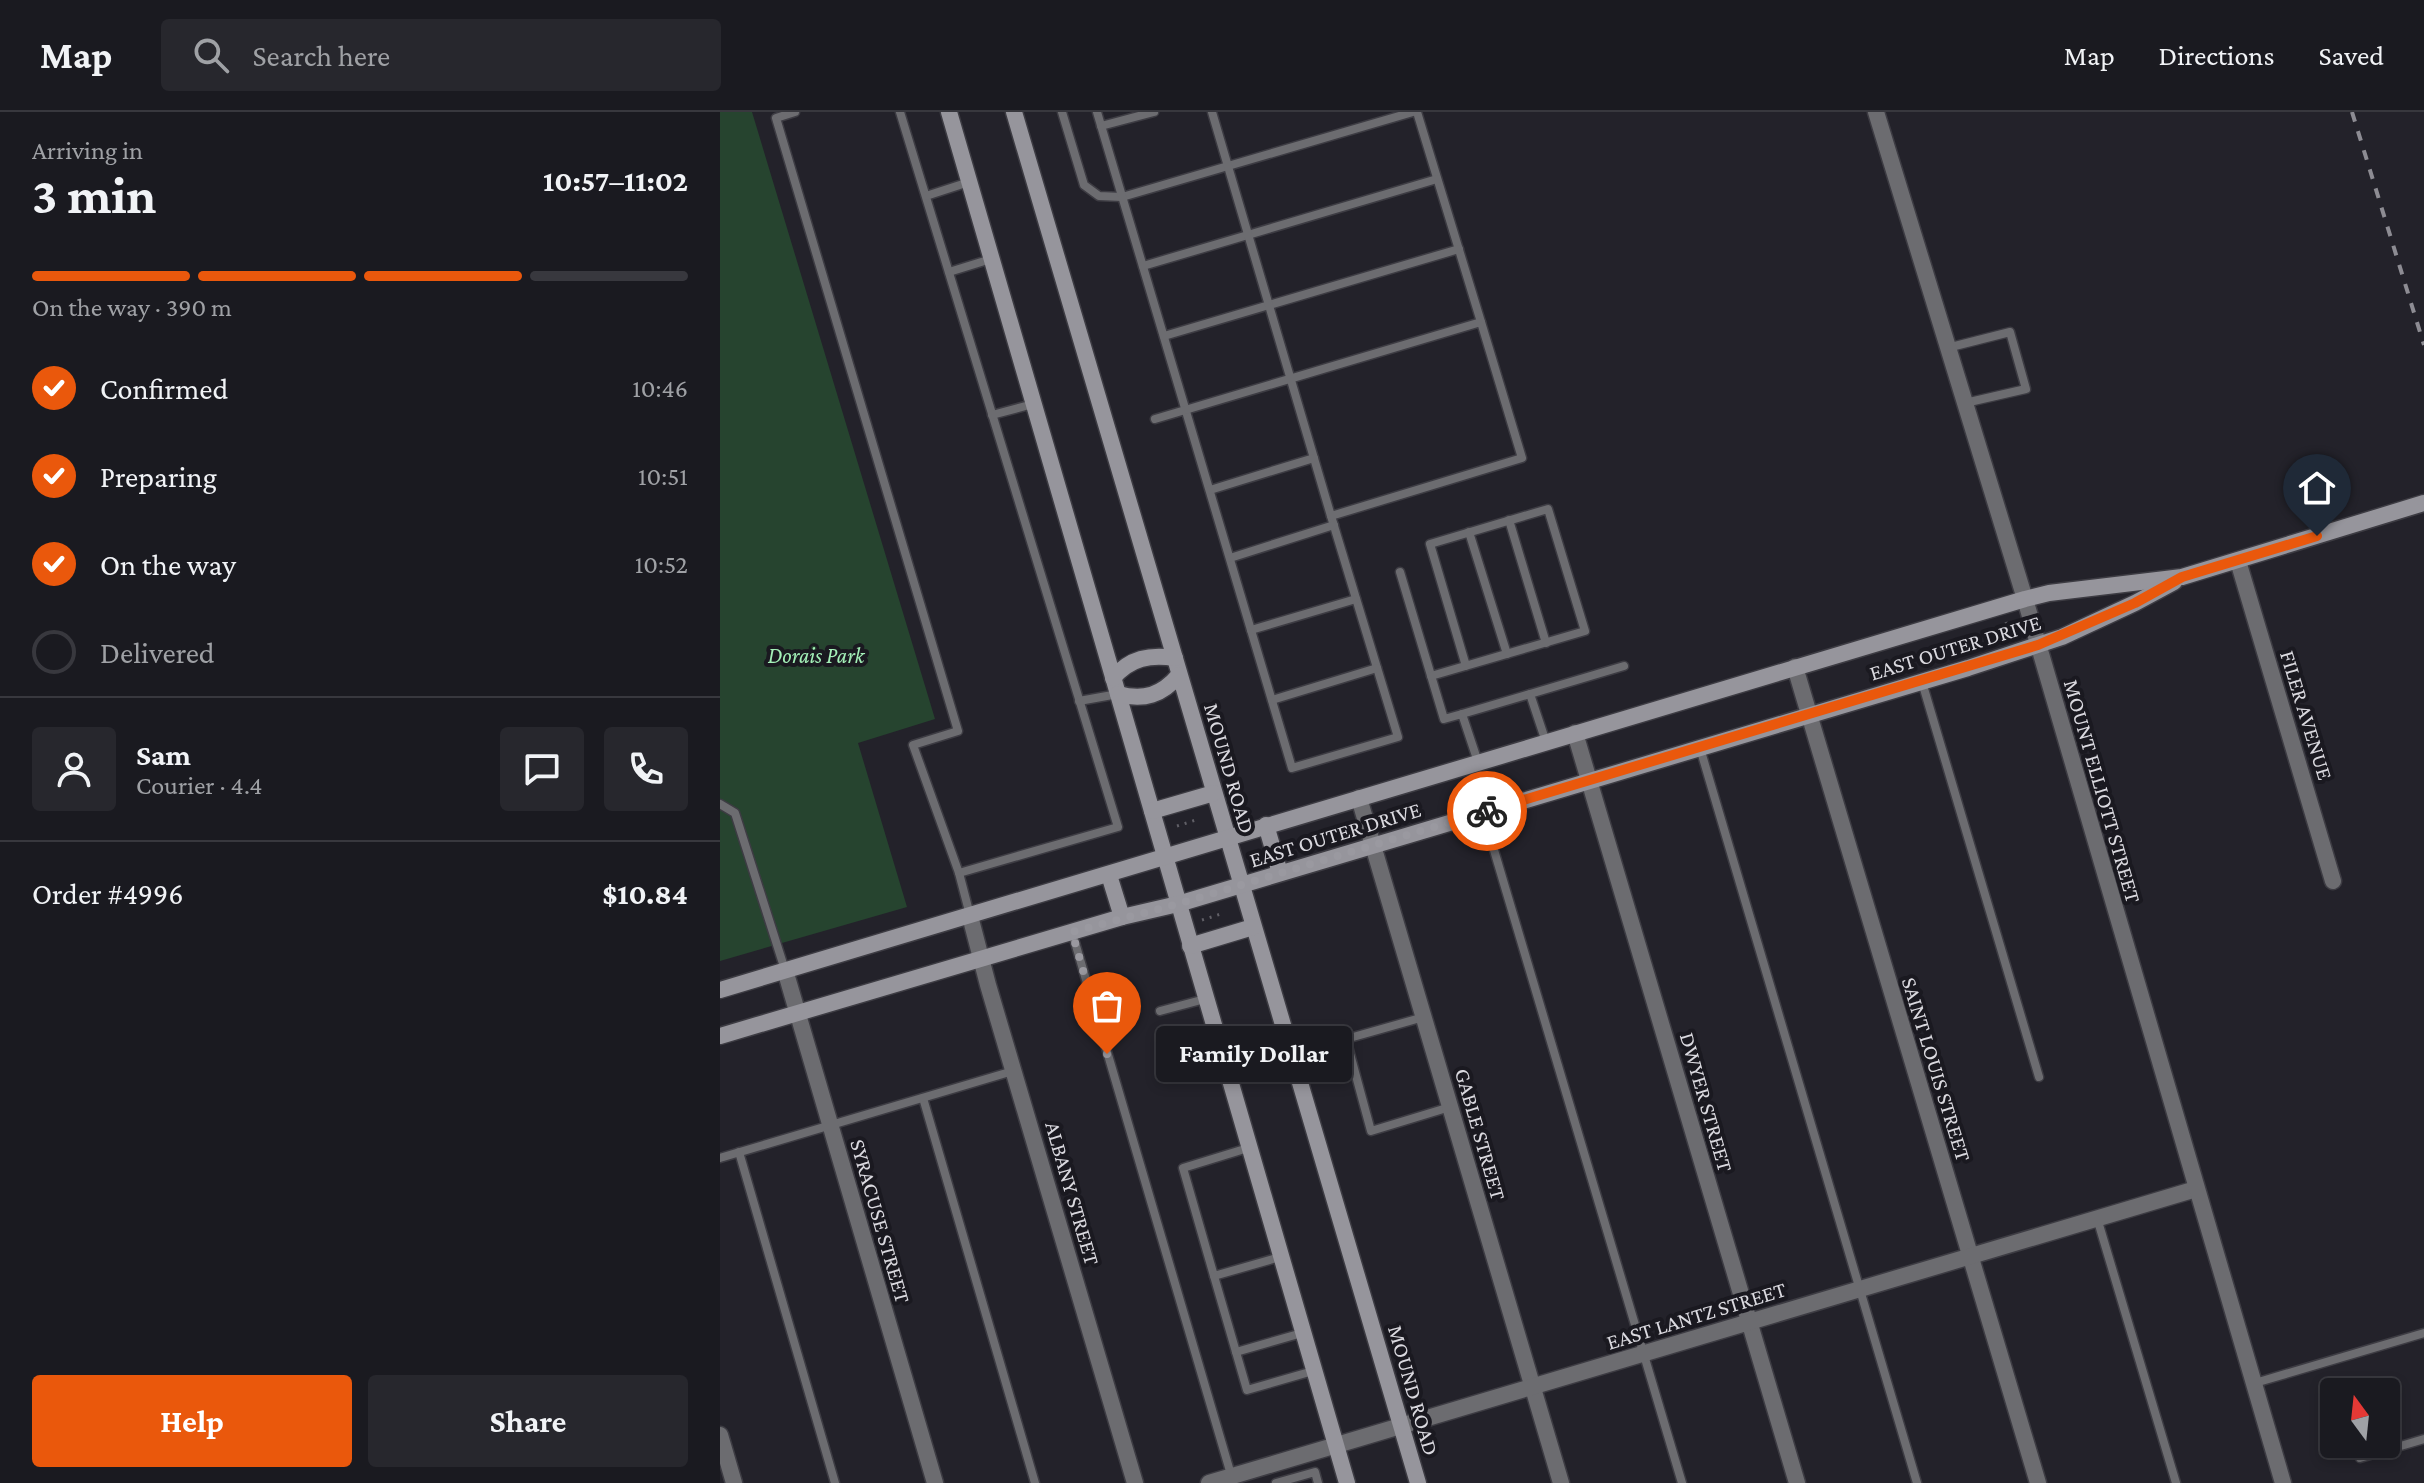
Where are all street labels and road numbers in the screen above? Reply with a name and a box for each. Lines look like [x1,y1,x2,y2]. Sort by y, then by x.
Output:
street label: EAST OUTER DRIVE [1866,610,2044,685]
street label: FILER AVENUE [2275,647,2338,783]
street label: MOUNT ELLIOTT STREET [2059,677,2146,906]
street label: MOUND ROAD [1199,700,1260,836]
street label: EAST OUTER DRIVE [1246,797,1424,872]
street label: SAINT LOUIS STREET [1897,974,1976,1164]
street label: DWYER STREET [1675,1030,1738,1175]
street label: GABLE STREET [1450,1065,1511,1203]
street label: ALBANY STREET [1040,1118,1105,1268]
street label: SYRACUSE STREET [845,1136,916,1306]
street label: EAST LANTZ STREET [1603,1276,1789,1355]
street label: MOUND ROAD [1383,1322,1444,1458]

